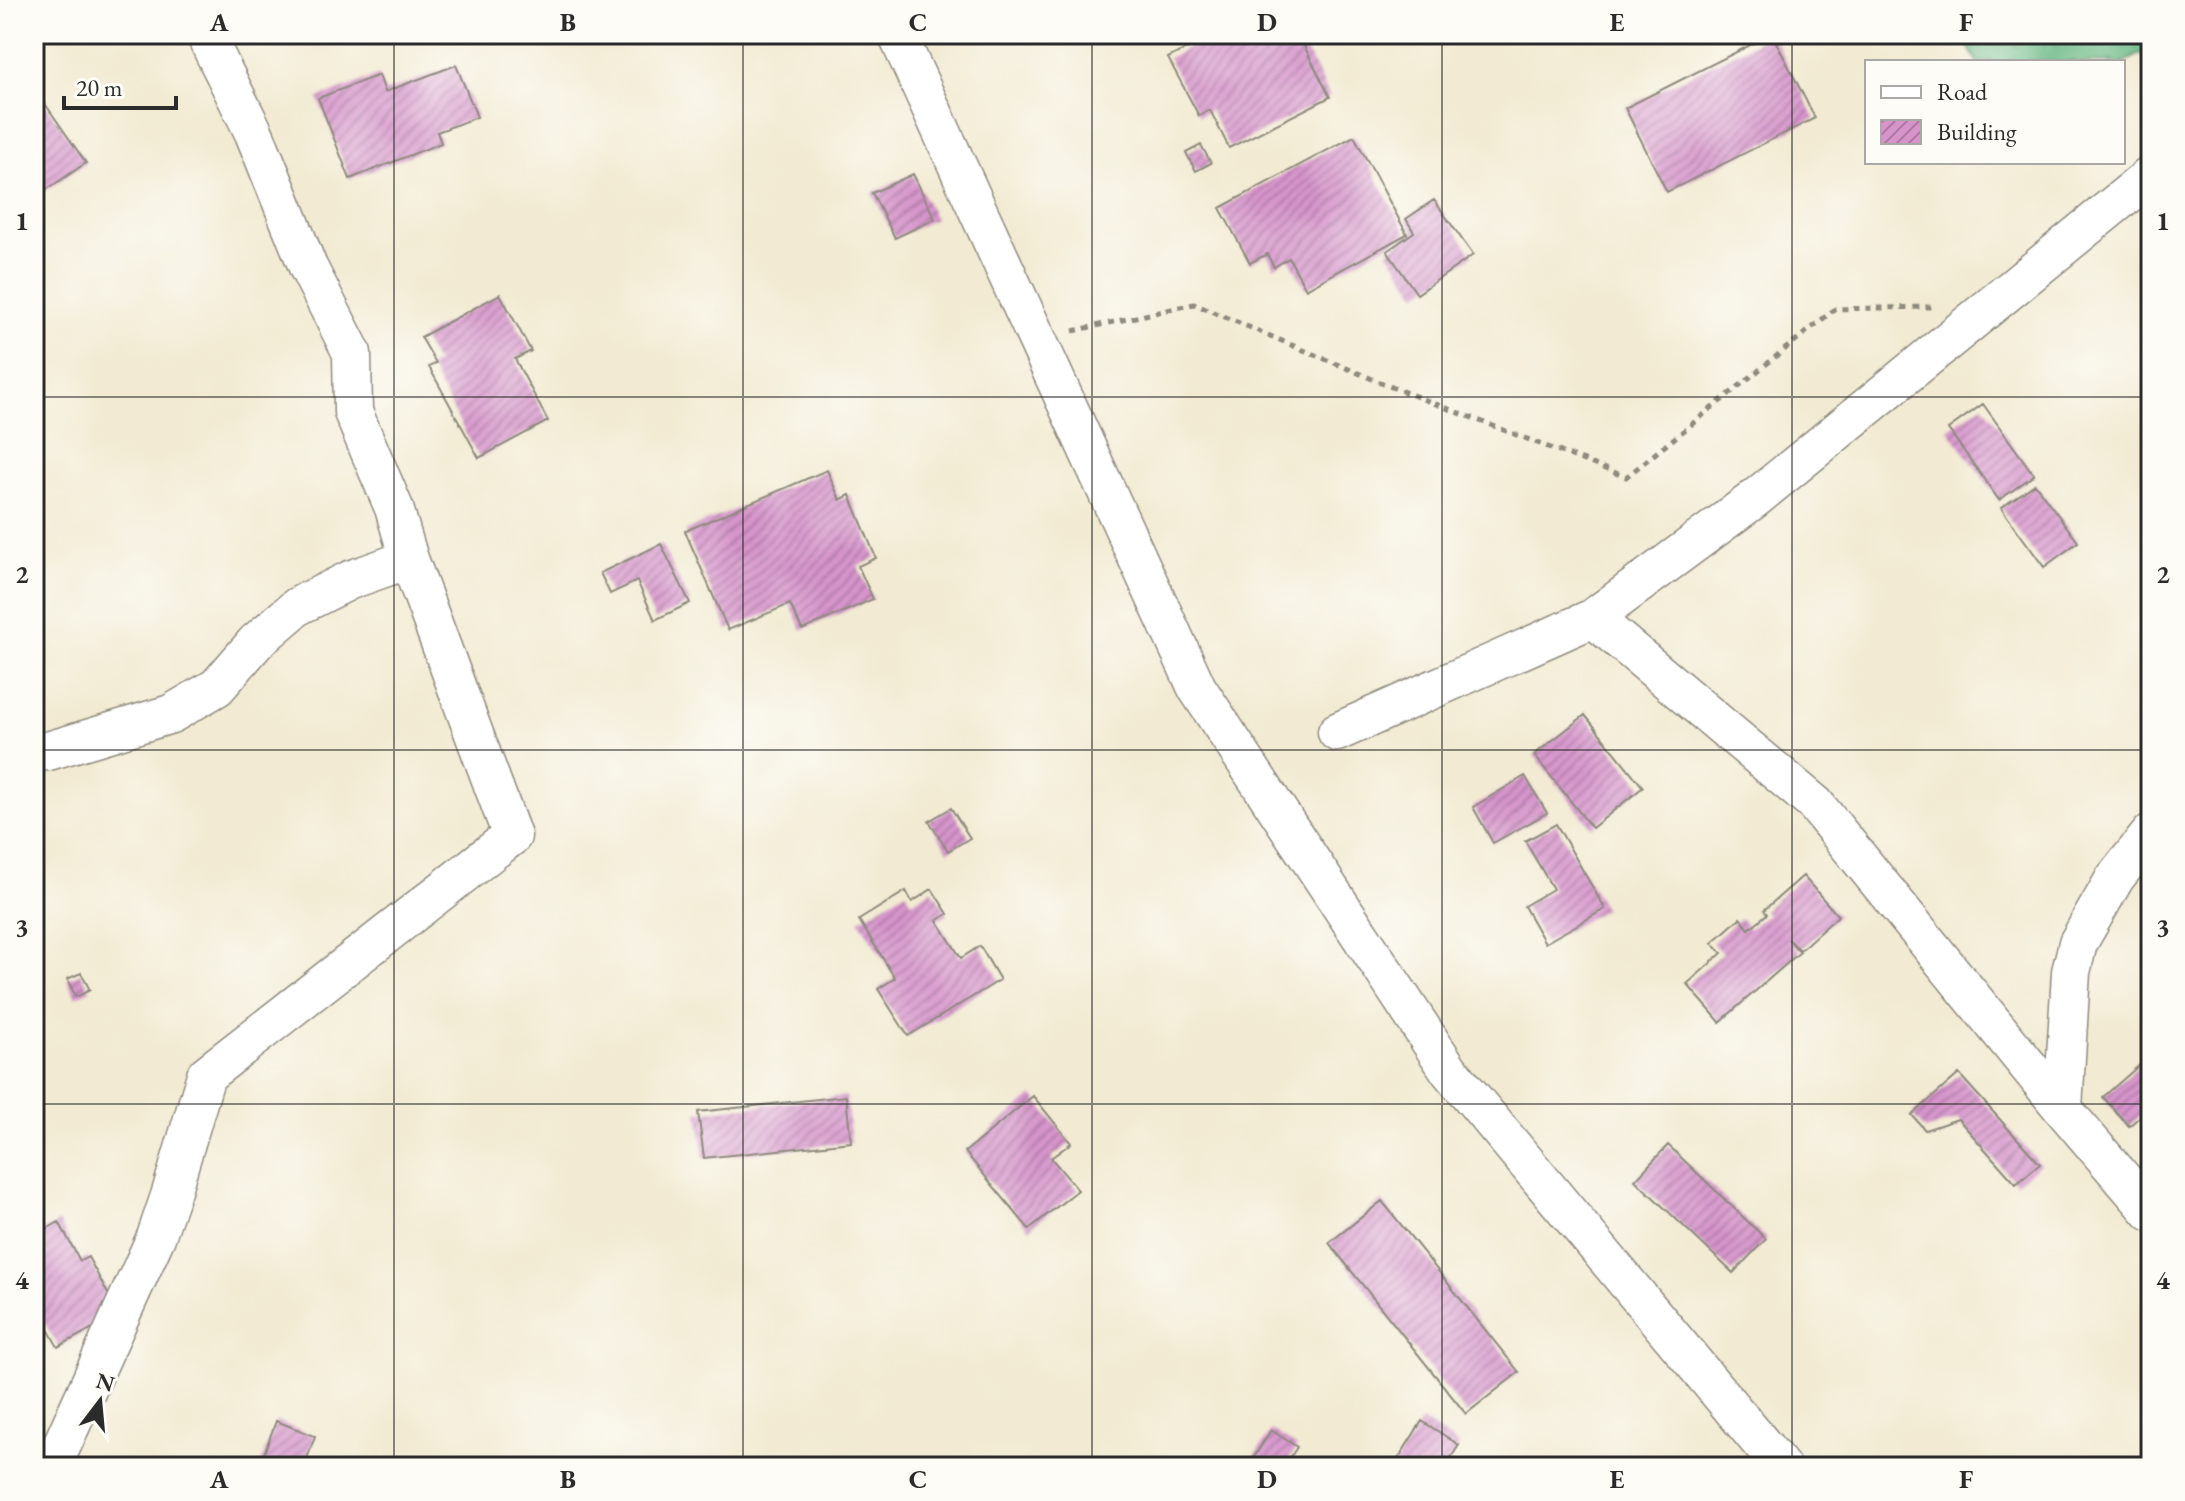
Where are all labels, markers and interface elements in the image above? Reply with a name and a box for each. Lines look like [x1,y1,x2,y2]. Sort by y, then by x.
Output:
text: A [209,5,229,39]
text: B [560,5,576,39]
text: C [909,5,927,39]
text: D [1257,5,1277,39]
text: E [1610,5,1625,39]
text: F [1959,5,1973,39]
scale bar [64,60,176,110]
legend [1865,60,2125,164]
text: 20 m [76,72,123,103]
text: Road [1937,76,1988,107]
text: Building [1937,116,2017,147]
text: 1 [15,204,29,238]
text: 1 [2156,204,2170,238]
text: 2 [15,557,29,591]
text: 2 [2156,557,2170,591]
text: 3 [15,910,29,944]
text: 3 [2156,910,2170,944]
text: 4 [15,1263,29,1297]
text: 4 [2156,1263,2170,1297]
north arrow [60,1361,140,1441]
text: N [93,1366,118,1399]
text: A [209,1462,229,1496]
text: B [560,1462,576,1496]
text: C [909,1462,927,1496]
text: D [1257,1462,1277,1496]
text: E [1610,1462,1625,1496]
text: F [1959,1462,1973,1496]

